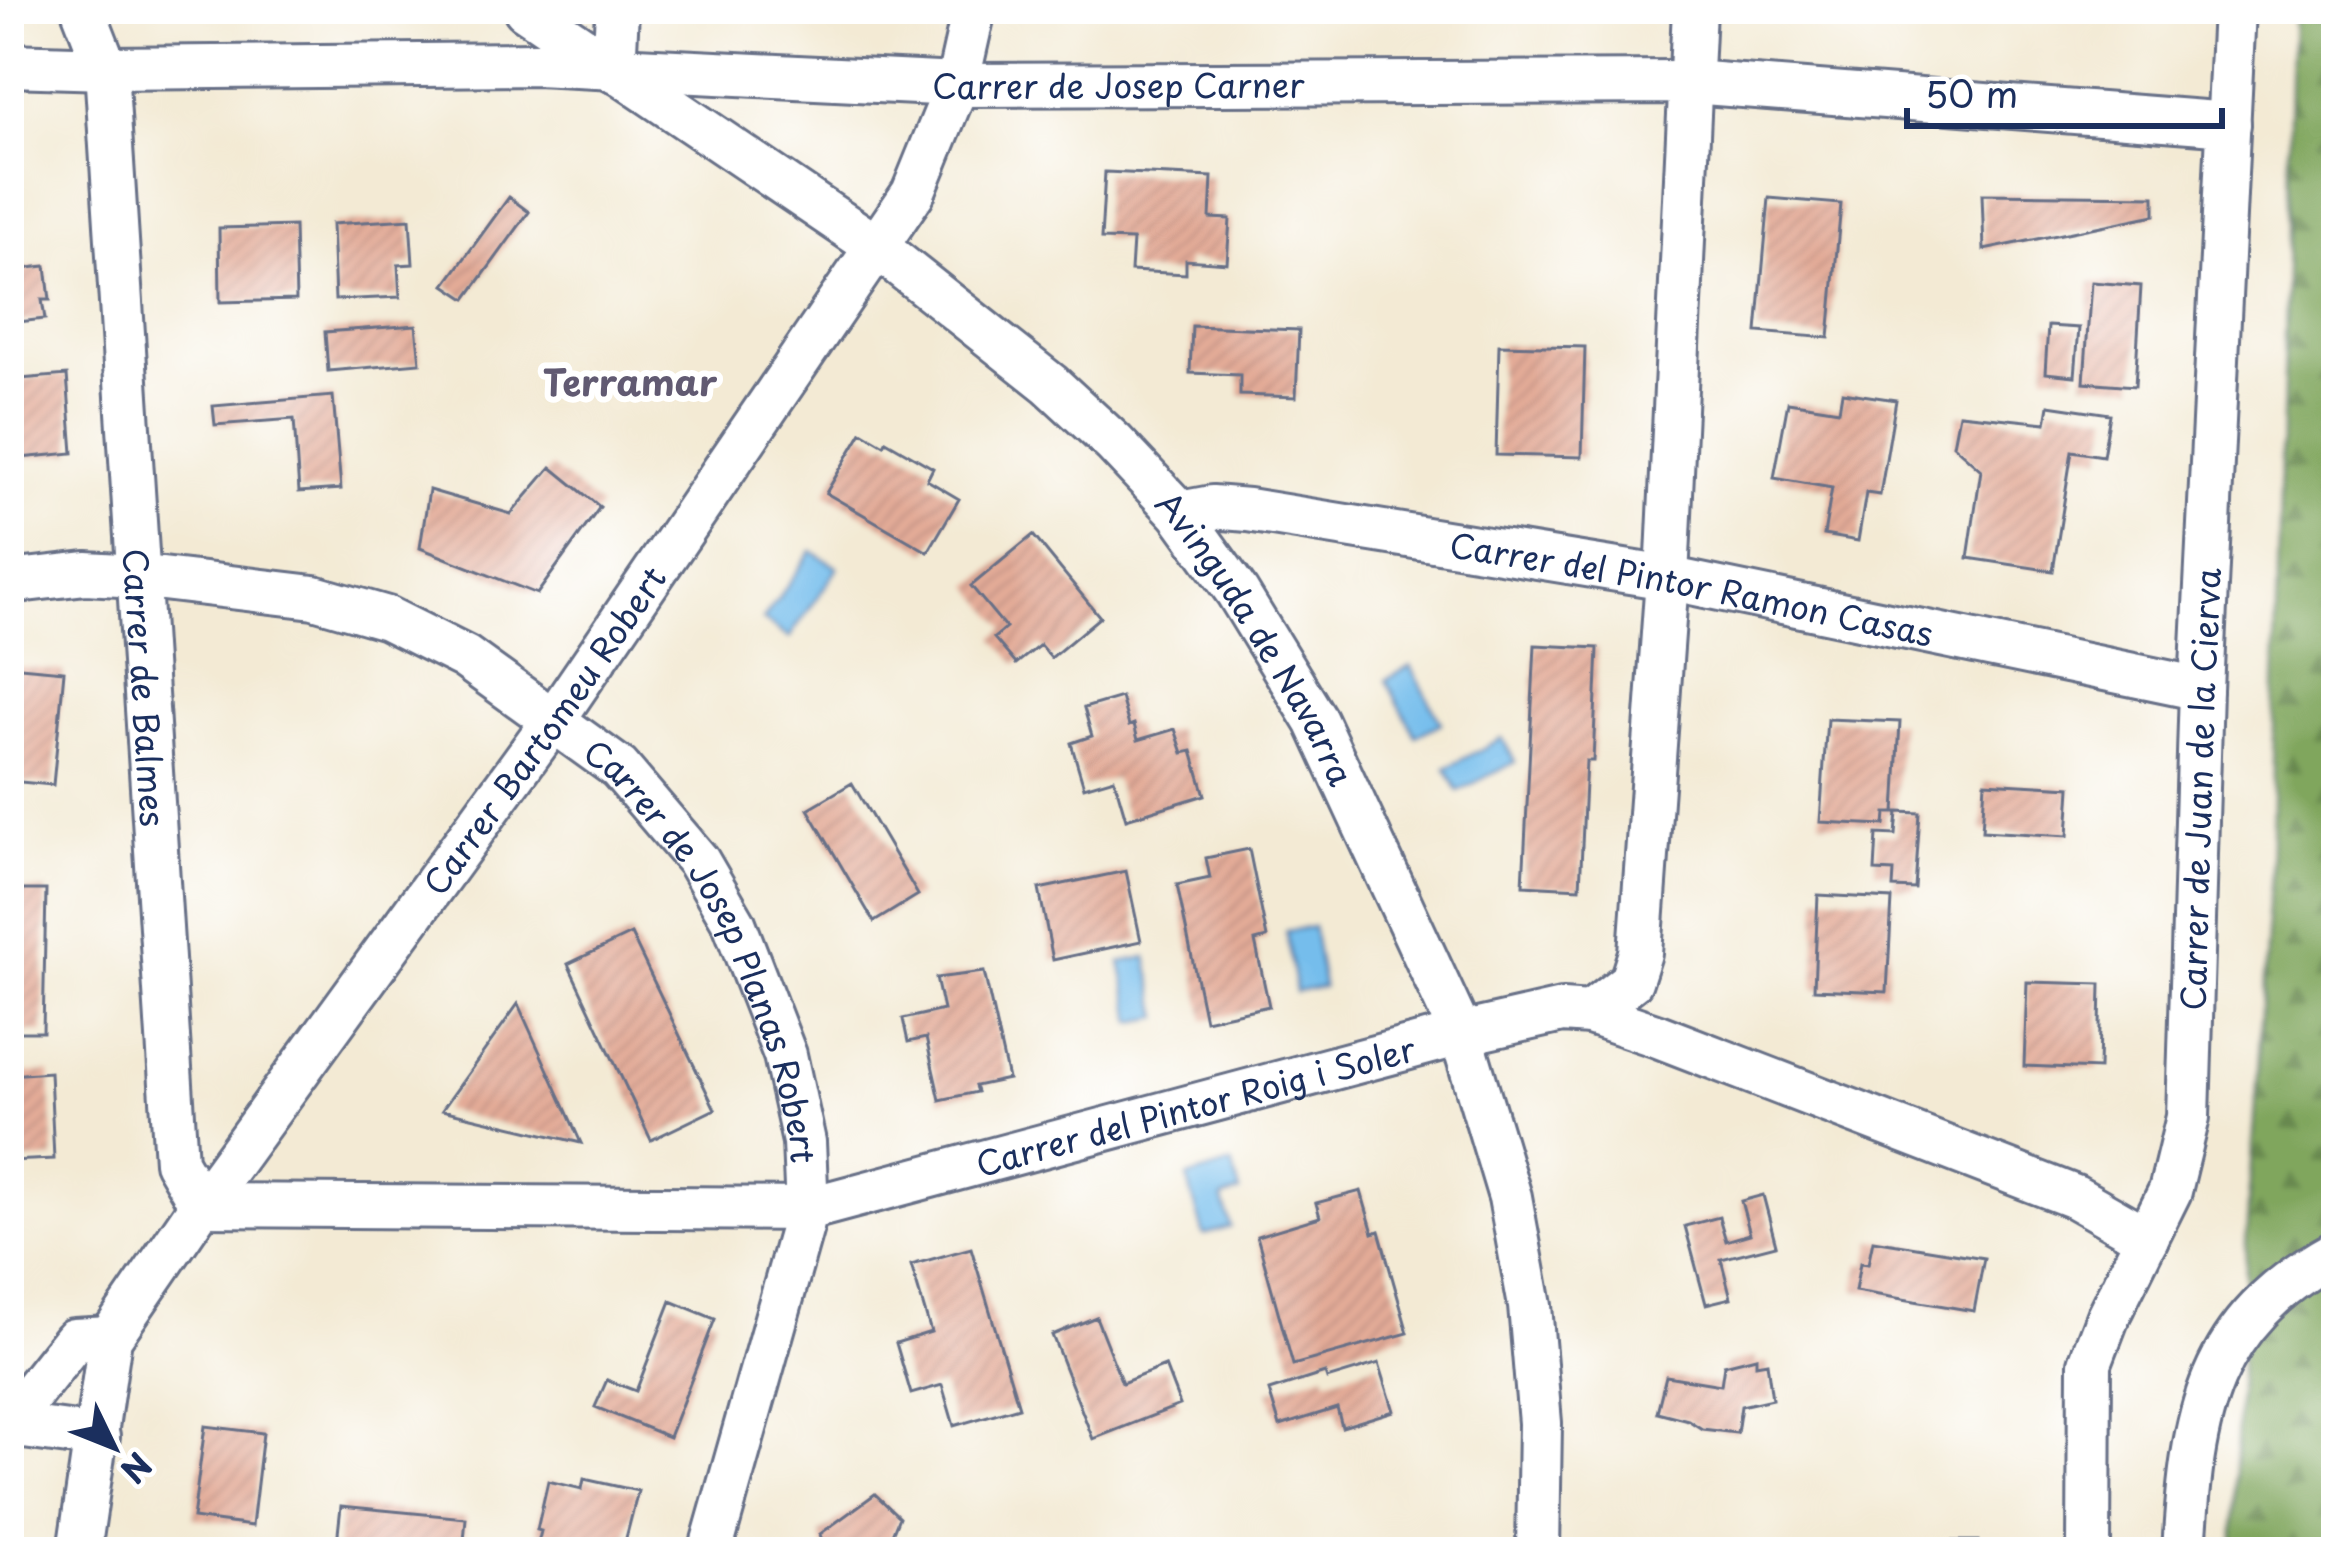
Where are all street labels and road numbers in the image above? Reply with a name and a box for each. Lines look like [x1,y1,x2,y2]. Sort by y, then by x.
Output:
street label: Carrer de Josep Carner [931,59,1305,110]
street label: Avinguda de Navarra [1145,478,1367,793]
street label: Carrer del Pintor Ramon Casas [1446,518,1938,658]
street label: Carrer de Balmes [112,547,179,828]
street label: Carrer Bartomeu Robert [410,555,677,905]
street label: Carrer de Juan de la Cierva [2166,566,2232,1011]
street label: Carrer de Josep Planas Robert [574,726,830,1164]
street label: Carrer del Pintor Roig i Soler [970,1022,1421,1188]

